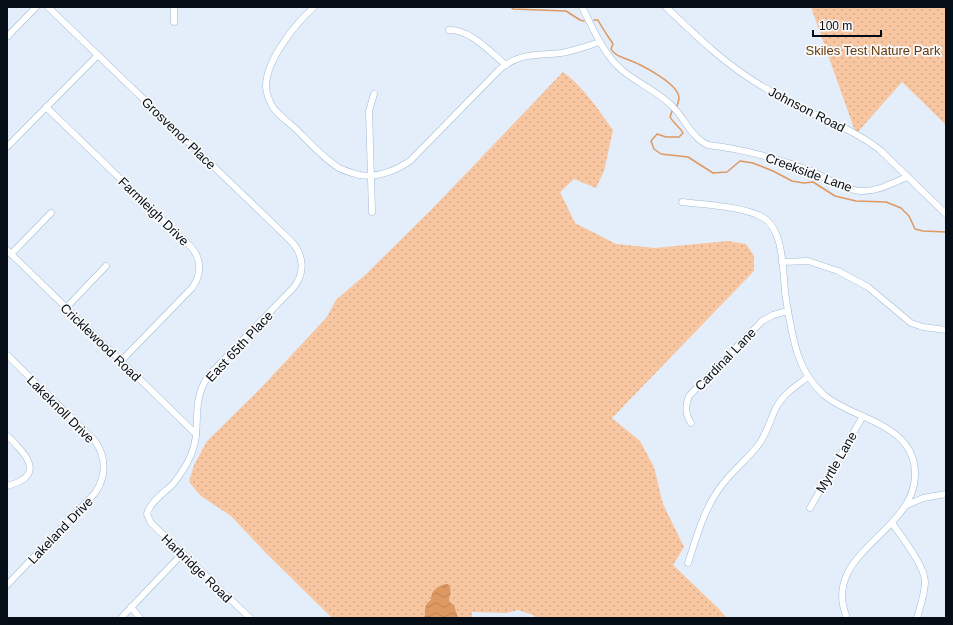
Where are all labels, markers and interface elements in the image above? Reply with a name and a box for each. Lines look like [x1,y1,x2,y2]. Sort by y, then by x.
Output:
scale bar [813,12,881,38]
text: 100 m [819,19,852,33]
park label: Skiles Test Nature Park [806,43,941,58]
street label: Johnson Road [766,84,848,135]
street label: Grosvenor Place [139,94,219,172]
street label: Creekside Lane [763,150,854,195]
street label: Farmleigh Drive [115,174,192,249]
street label: Cricklewood Road [57,300,144,384]
street label: East 65th Place [203,308,276,385]
street label: Cardinal Lane [692,325,759,394]
street label: Lakeknoll Drive [24,373,97,446]
street label: Myrtle Lane [813,429,860,495]
street label: Lakeland Drive [25,494,96,567]
street label: Harbridge Road [158,531,235,606]

